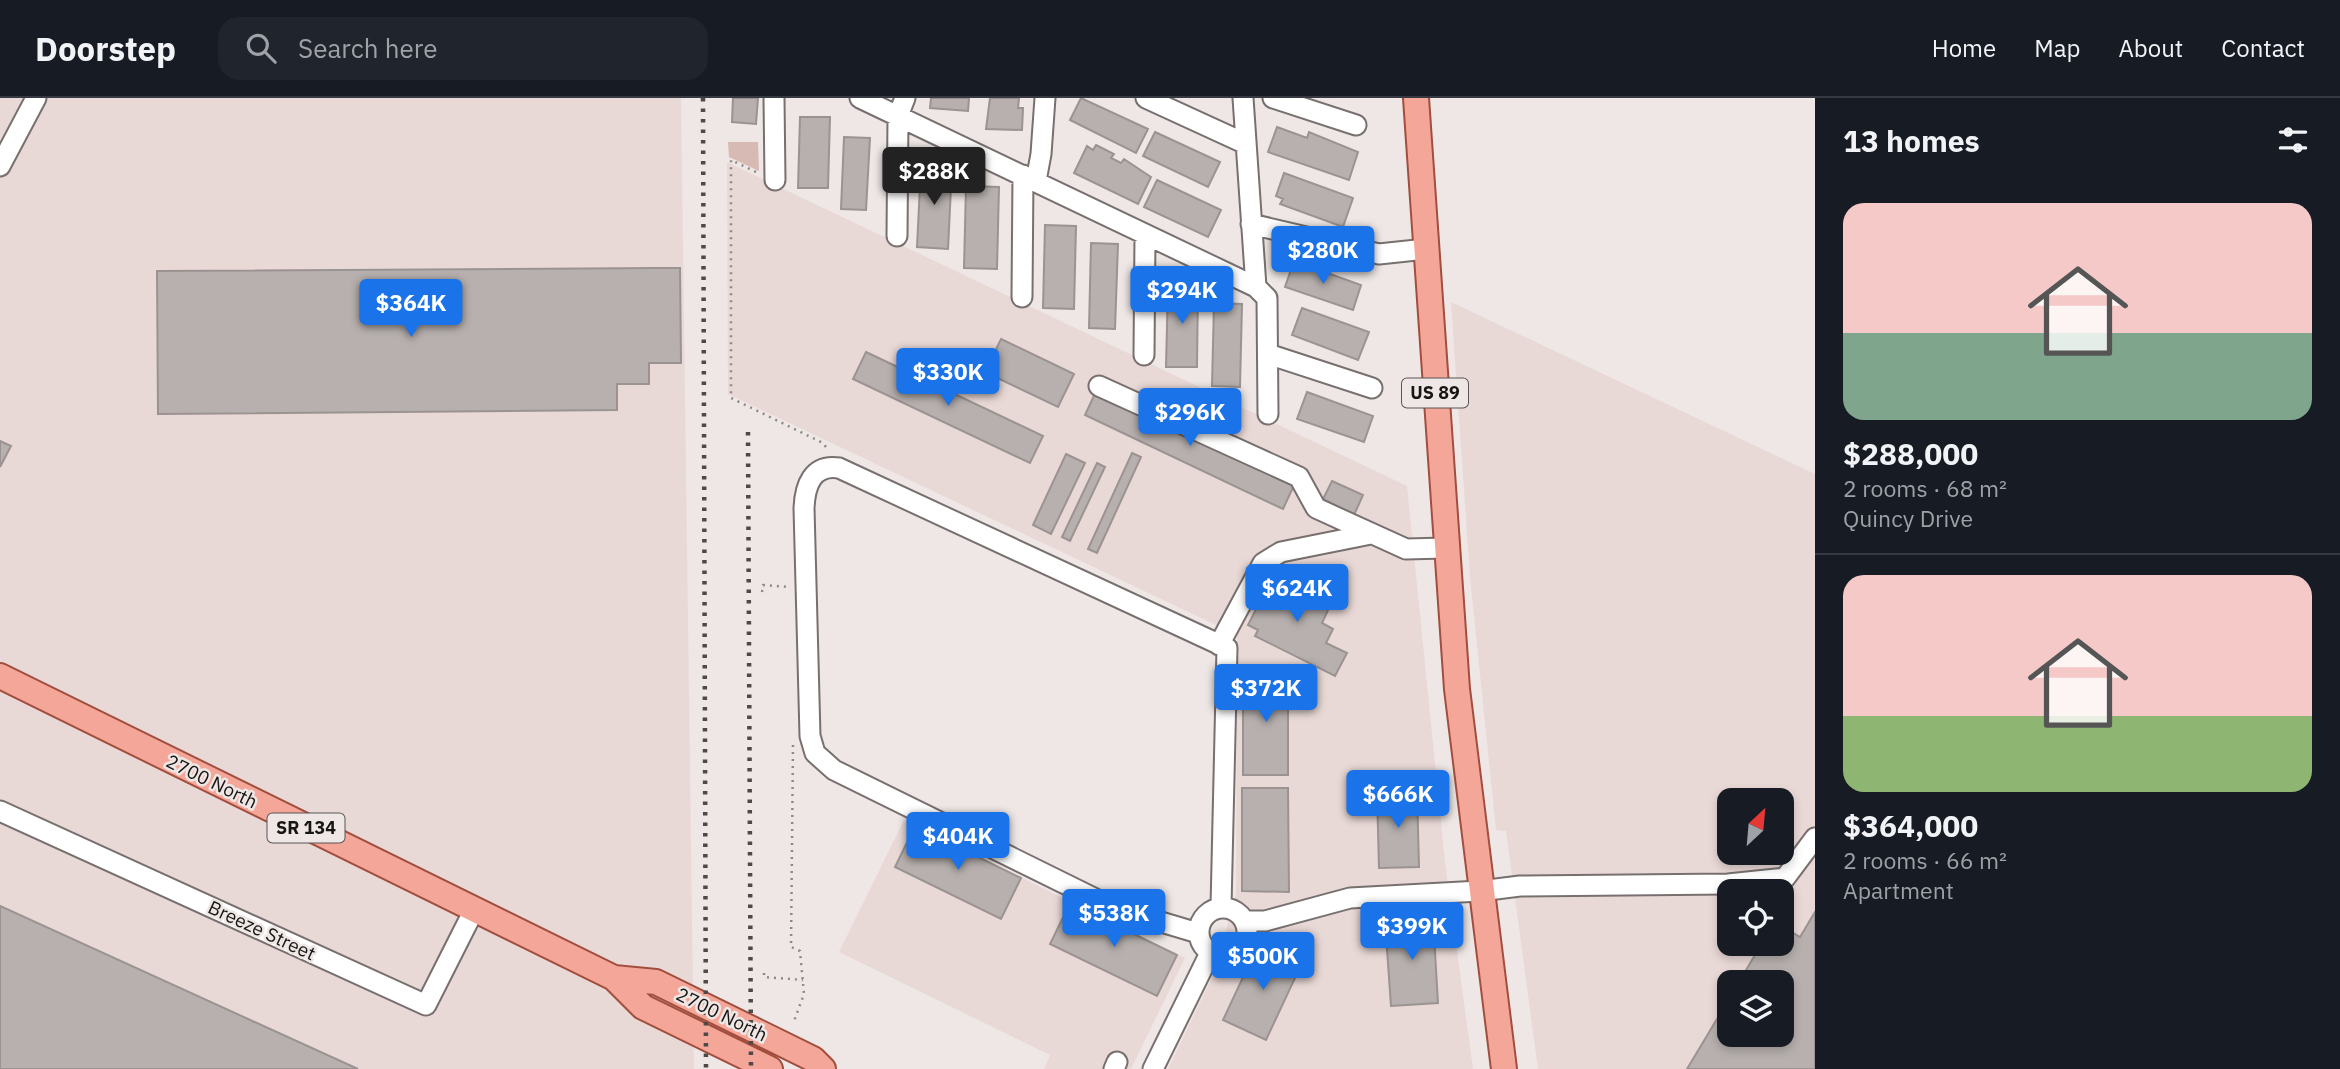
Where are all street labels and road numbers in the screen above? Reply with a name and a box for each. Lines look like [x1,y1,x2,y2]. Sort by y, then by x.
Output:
road number: US 89 [1402,379,1468,408]
street label: 2700 North [162,749,262,813]
road number: SR 134 [268,814,344,842]
street label: Breeze Street [204,895,320,965]
street label: 2700 North [672,982,772,1046]

